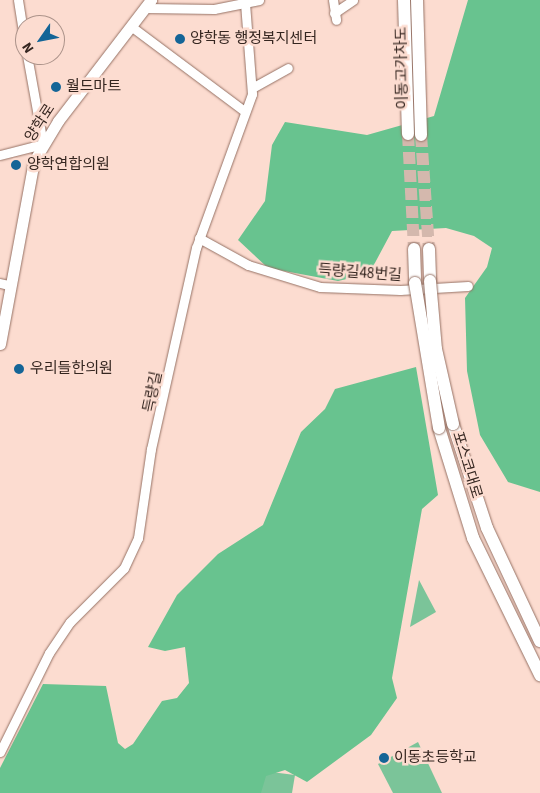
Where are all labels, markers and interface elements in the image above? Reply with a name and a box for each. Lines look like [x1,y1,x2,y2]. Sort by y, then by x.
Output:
north arrow [15,15,65,65]
street label: 이동고가차도 [392,26,412,110]
place label: 양학동 행정복지센터 [190,30,317,48]
marker: 양학동 행정복지센터 [174,33,186,45]
text: N [17,38,39,57]
place label: 월드마트 [66,78,121,96]
marker: 월드마트 [50,81,62,93]
street label: 양학로 [21,101,59,145]
place label: 양학연합의원 [27,156,110,174]
marker: 양학연합의원 [9,158,23,172]
street label: 득량길48번길 [318,261,402,285]
place label: 우리들한의원 [30,360,113,378]
marker: 우리들한의원 [12,362,26,376]
street label: 득량길 [140,370,166,414]
street label: 포스코대로 [448,429,486,501]
place label: 이동초등학교 [394,749,477,767]
marker: 이동초등학교 [378,752,390,764]

